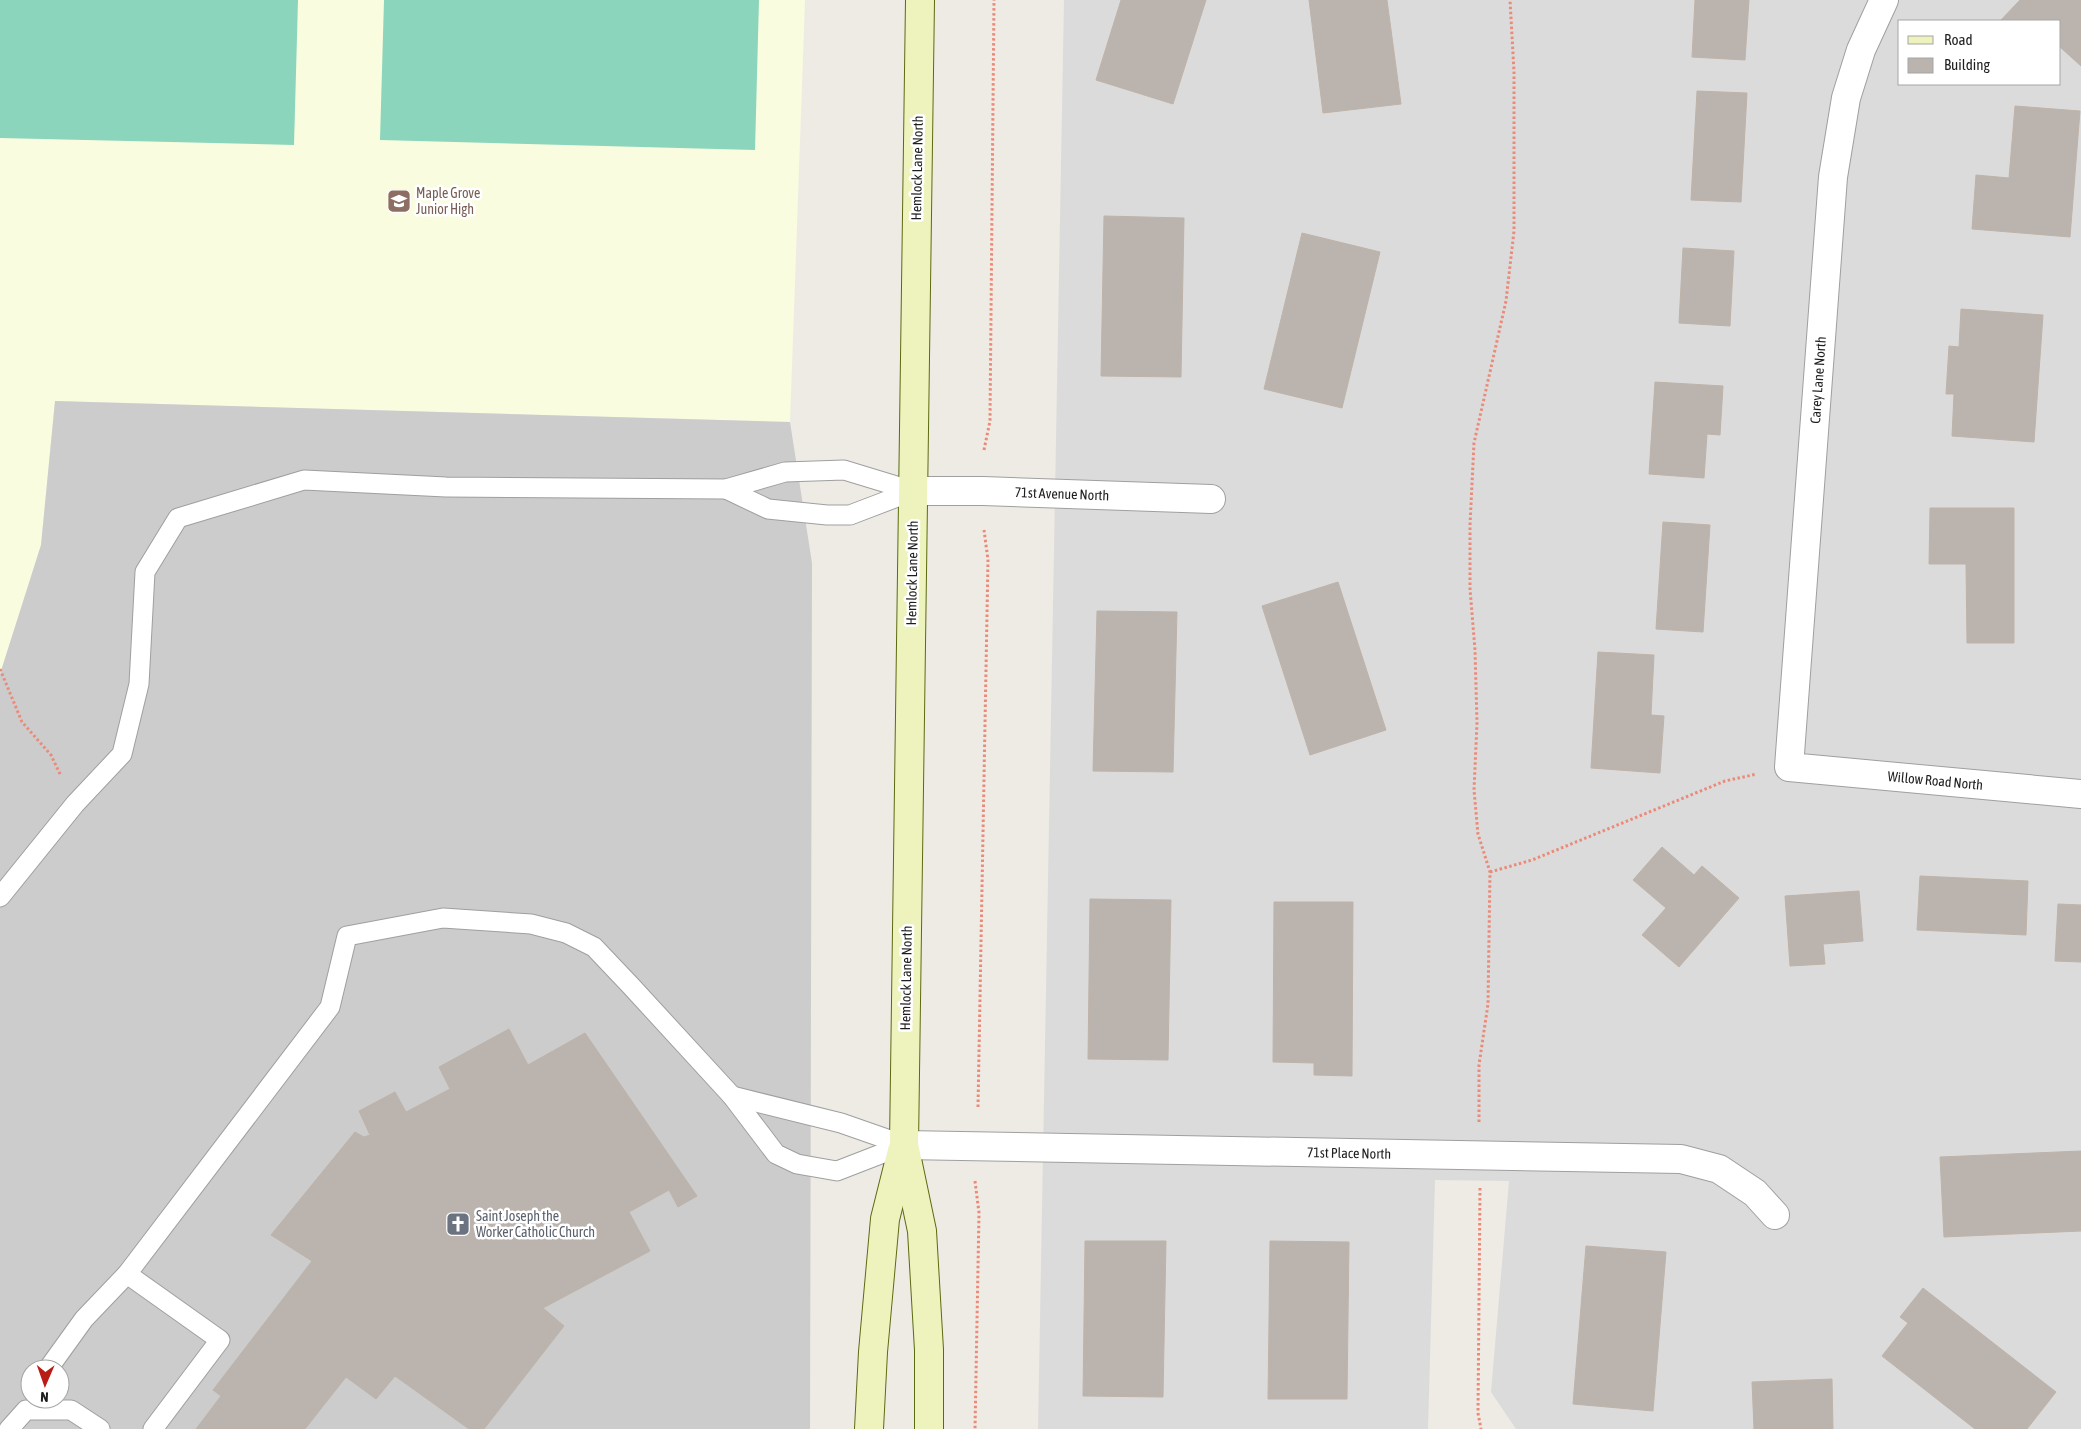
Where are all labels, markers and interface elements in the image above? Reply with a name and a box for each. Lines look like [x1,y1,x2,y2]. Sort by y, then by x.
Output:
legend [1898,20,2061,85]
text: Road [1944,31,1973,48]
text: Building [1944,56,1990,73]
street label: Hemlock Lane North [908,116,926,220]
place label: Maple Grove Junior High [416,185,480,217]
school or university icon: Maple Grove Junior High [386,188,412,214]
street label: Carey Lane North [1807,336,1829,424]
street label: 71st Avenue North [1014,484,1109,503]
street label: Hemlock Lane North [903,521,921,625]
street label: Willow Road North [1887,768,1984,793]
street label: Hemlock Lane North [897,926,915,1030]
street label: 71st Place North [1307,1144,1391,1162]
place label: Saint Joseph the Worker Catholic Church [476,1208,595,1240]
church icon: Saint Joseph the Worker Catholic Church [445,1211,471,1237]
north arrow [20,1359,70,1409]
text: N [40,1389,49,1405]

